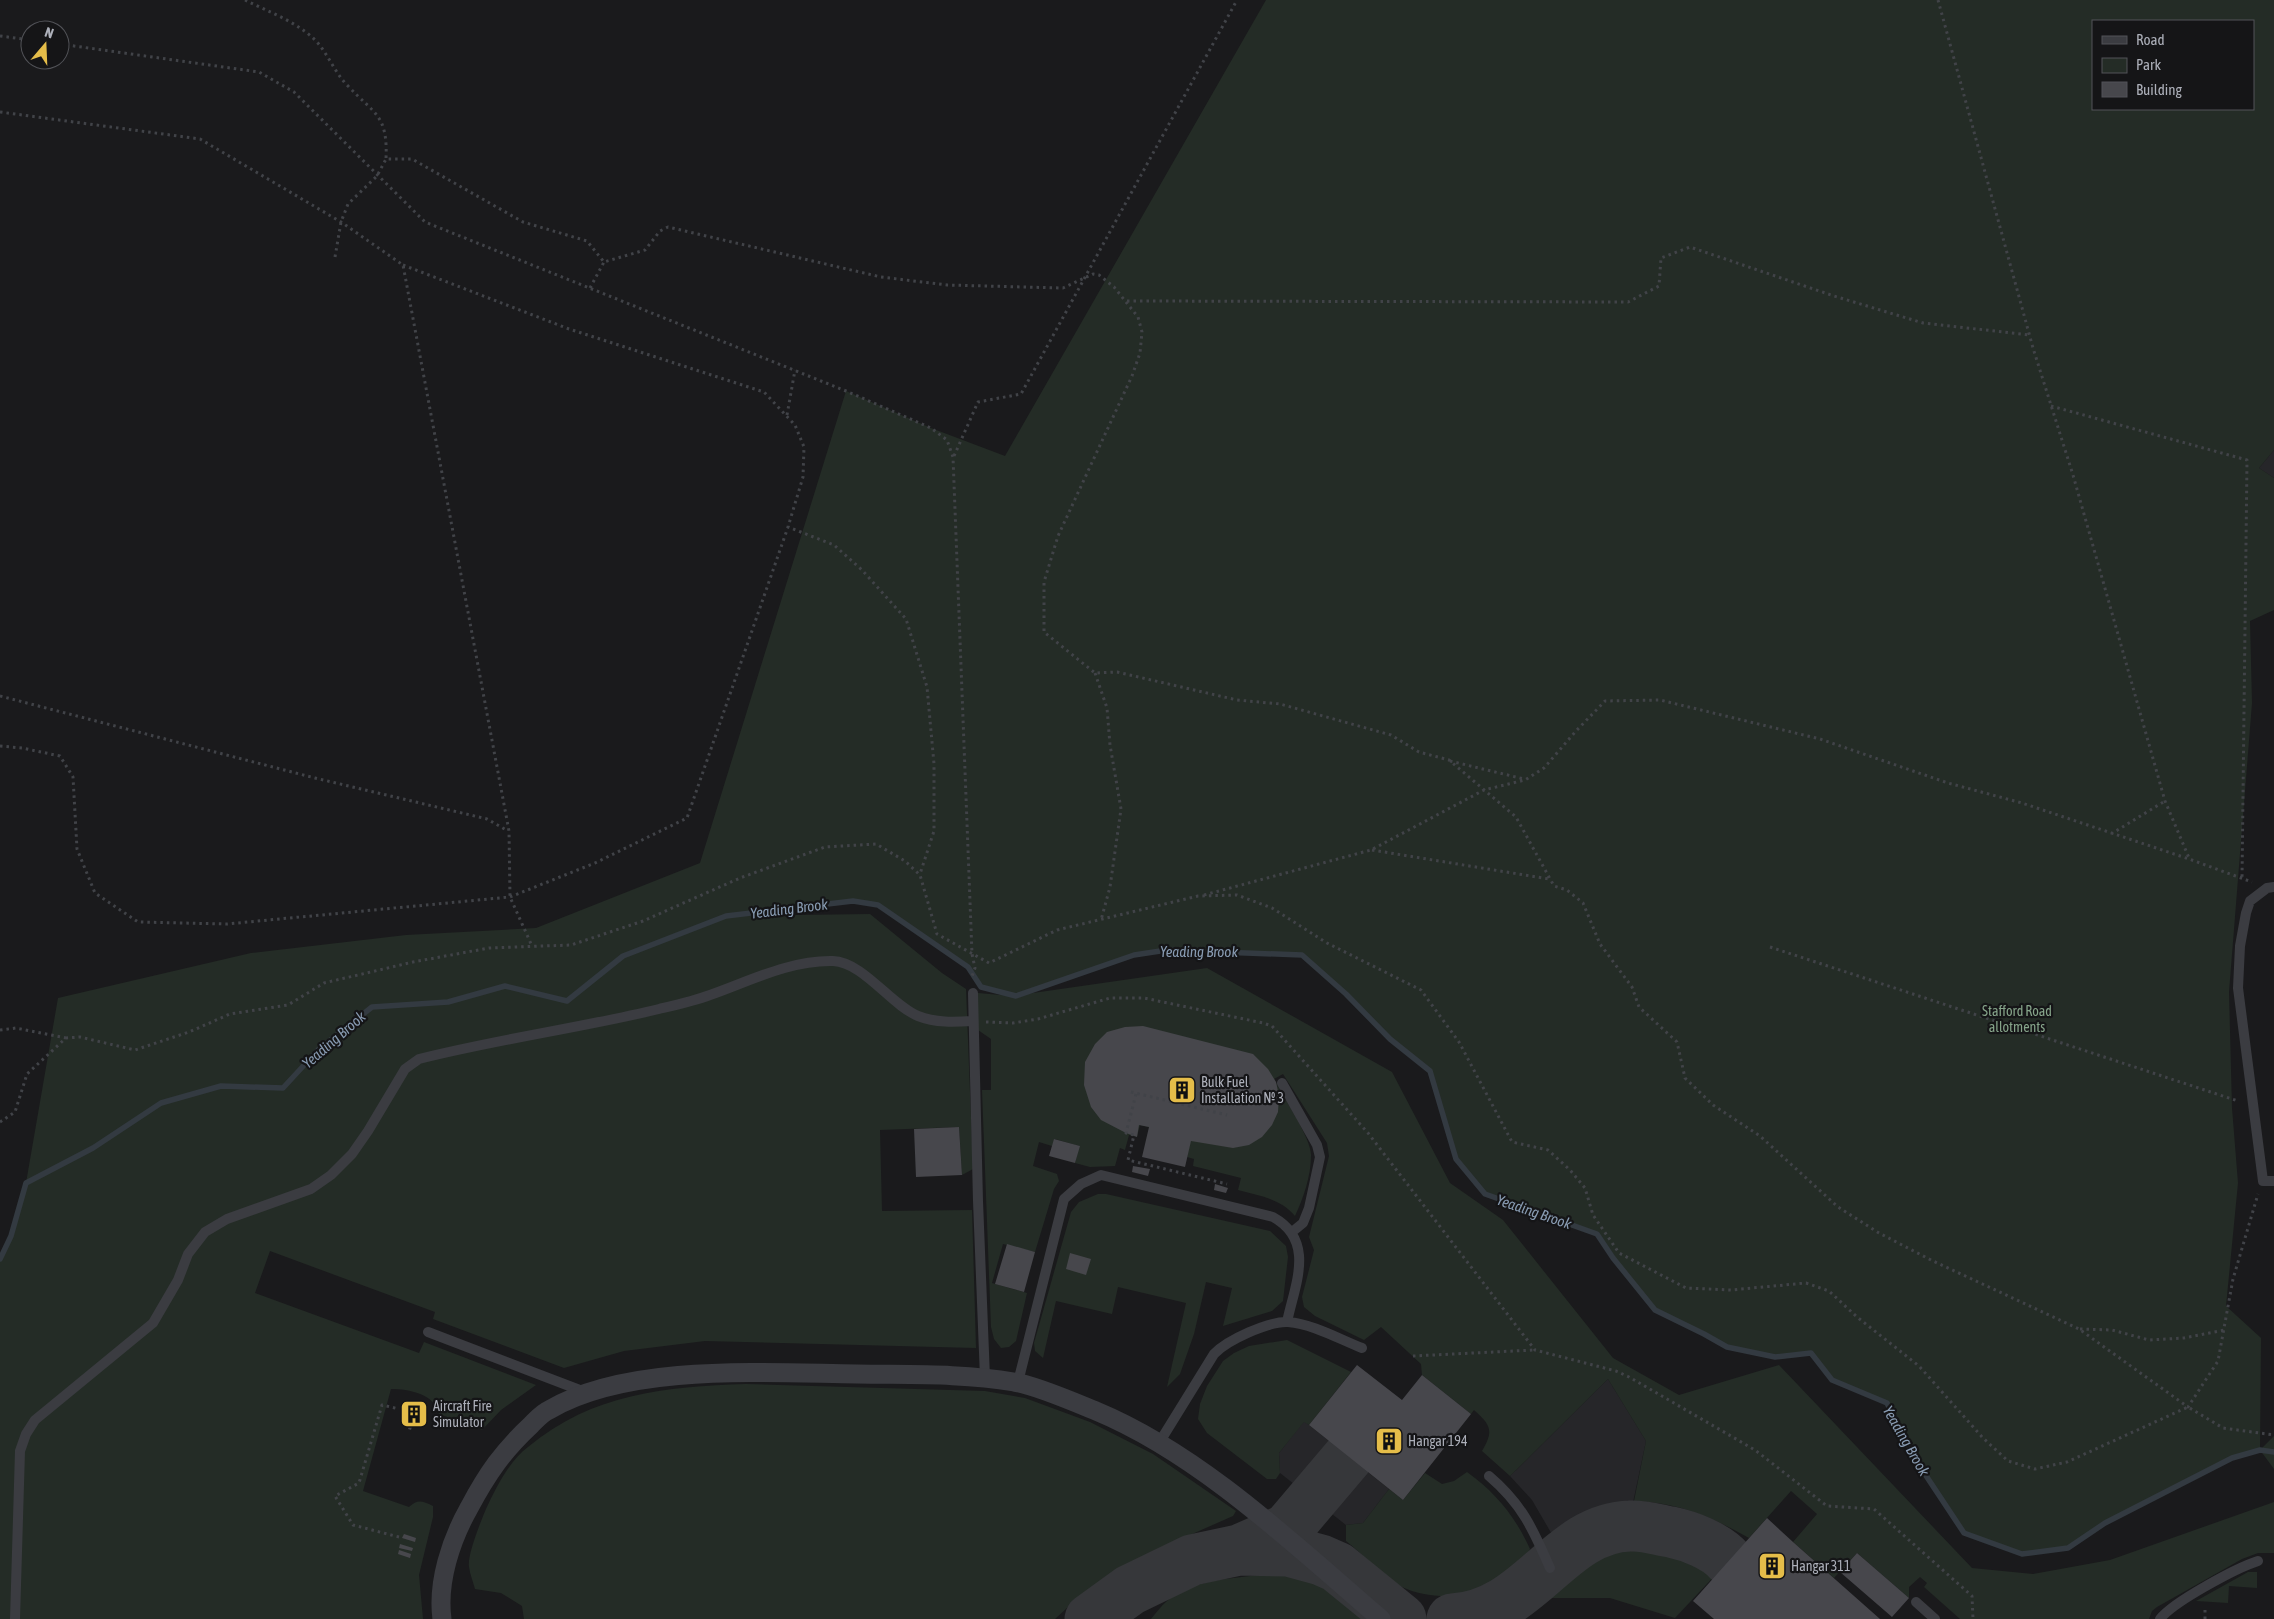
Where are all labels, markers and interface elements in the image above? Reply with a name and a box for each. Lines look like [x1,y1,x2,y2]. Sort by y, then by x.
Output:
north arrow [20,20,70,70]
legend [2092,20,2254,110]
text: N [43,24,56,42]
text: Road [2136,31,2165,48]
text: Park [2136,56,2161,73]
text: Building [2136,81,2182,98]
water label: Yeading Brook [749,895,829,922]
water label: Yeading Brook [1160,943,1238,960]
park label: Stafford Road allotments [1982,1003,2052,1035]
water label: Yeading Brook [299,1007,369,1072]
place label: Bulk Fuel Installation № 3 [1201,1074,1284,1106]
building icon: Bulk Fuel Installation № 3 [1167,1075,1197,1105]
water label: Yeading Brook [1495,1191,1574,1232]
place label: Aircraft Fire Simulator [433,1398,492,1430]
building icon: Aircraft Fire Simulator [399,1399,429,1429]
water label: Yeading Brook [1880,1403,1933,1479]
building icon: Hangar 194 [1374,1426,1404,1456]
place label: Hangar 194 [1408,1433,1468,1449]
building icon: Hangar 311 [1757,1551,1787,1581]
place label: Hangar 311 [1791,1558,1850,1574]

